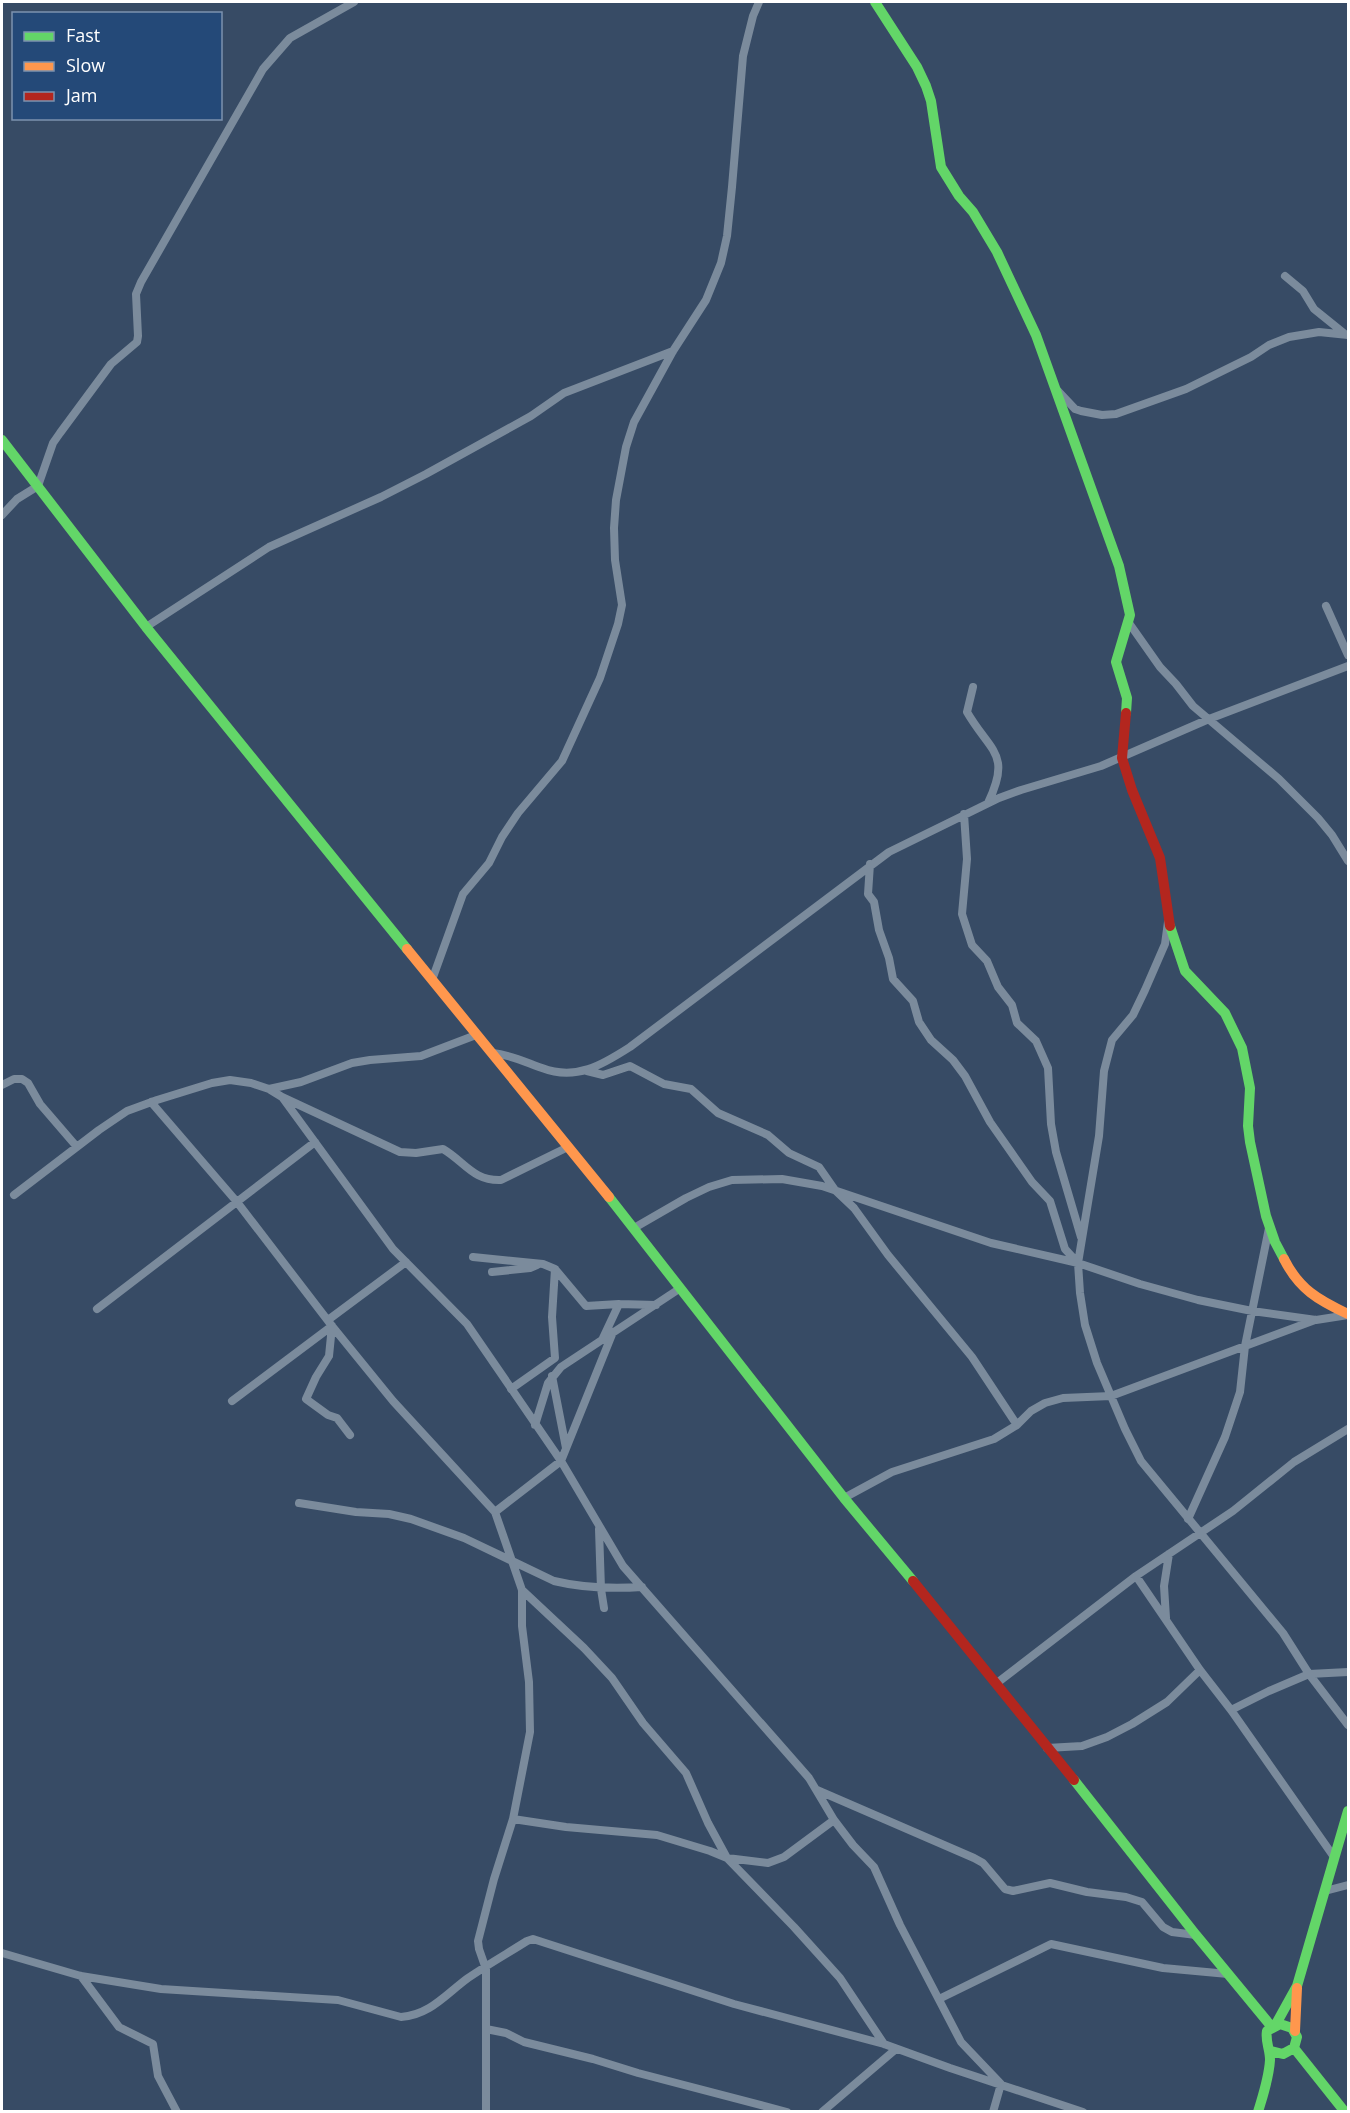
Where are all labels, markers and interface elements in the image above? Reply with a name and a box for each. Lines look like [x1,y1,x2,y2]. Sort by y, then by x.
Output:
legend [12,12,222,120]
text: Fast [66,23,100,47]
text: Slow [66,53,105,77]
text: Jam [64,83,98,107]

